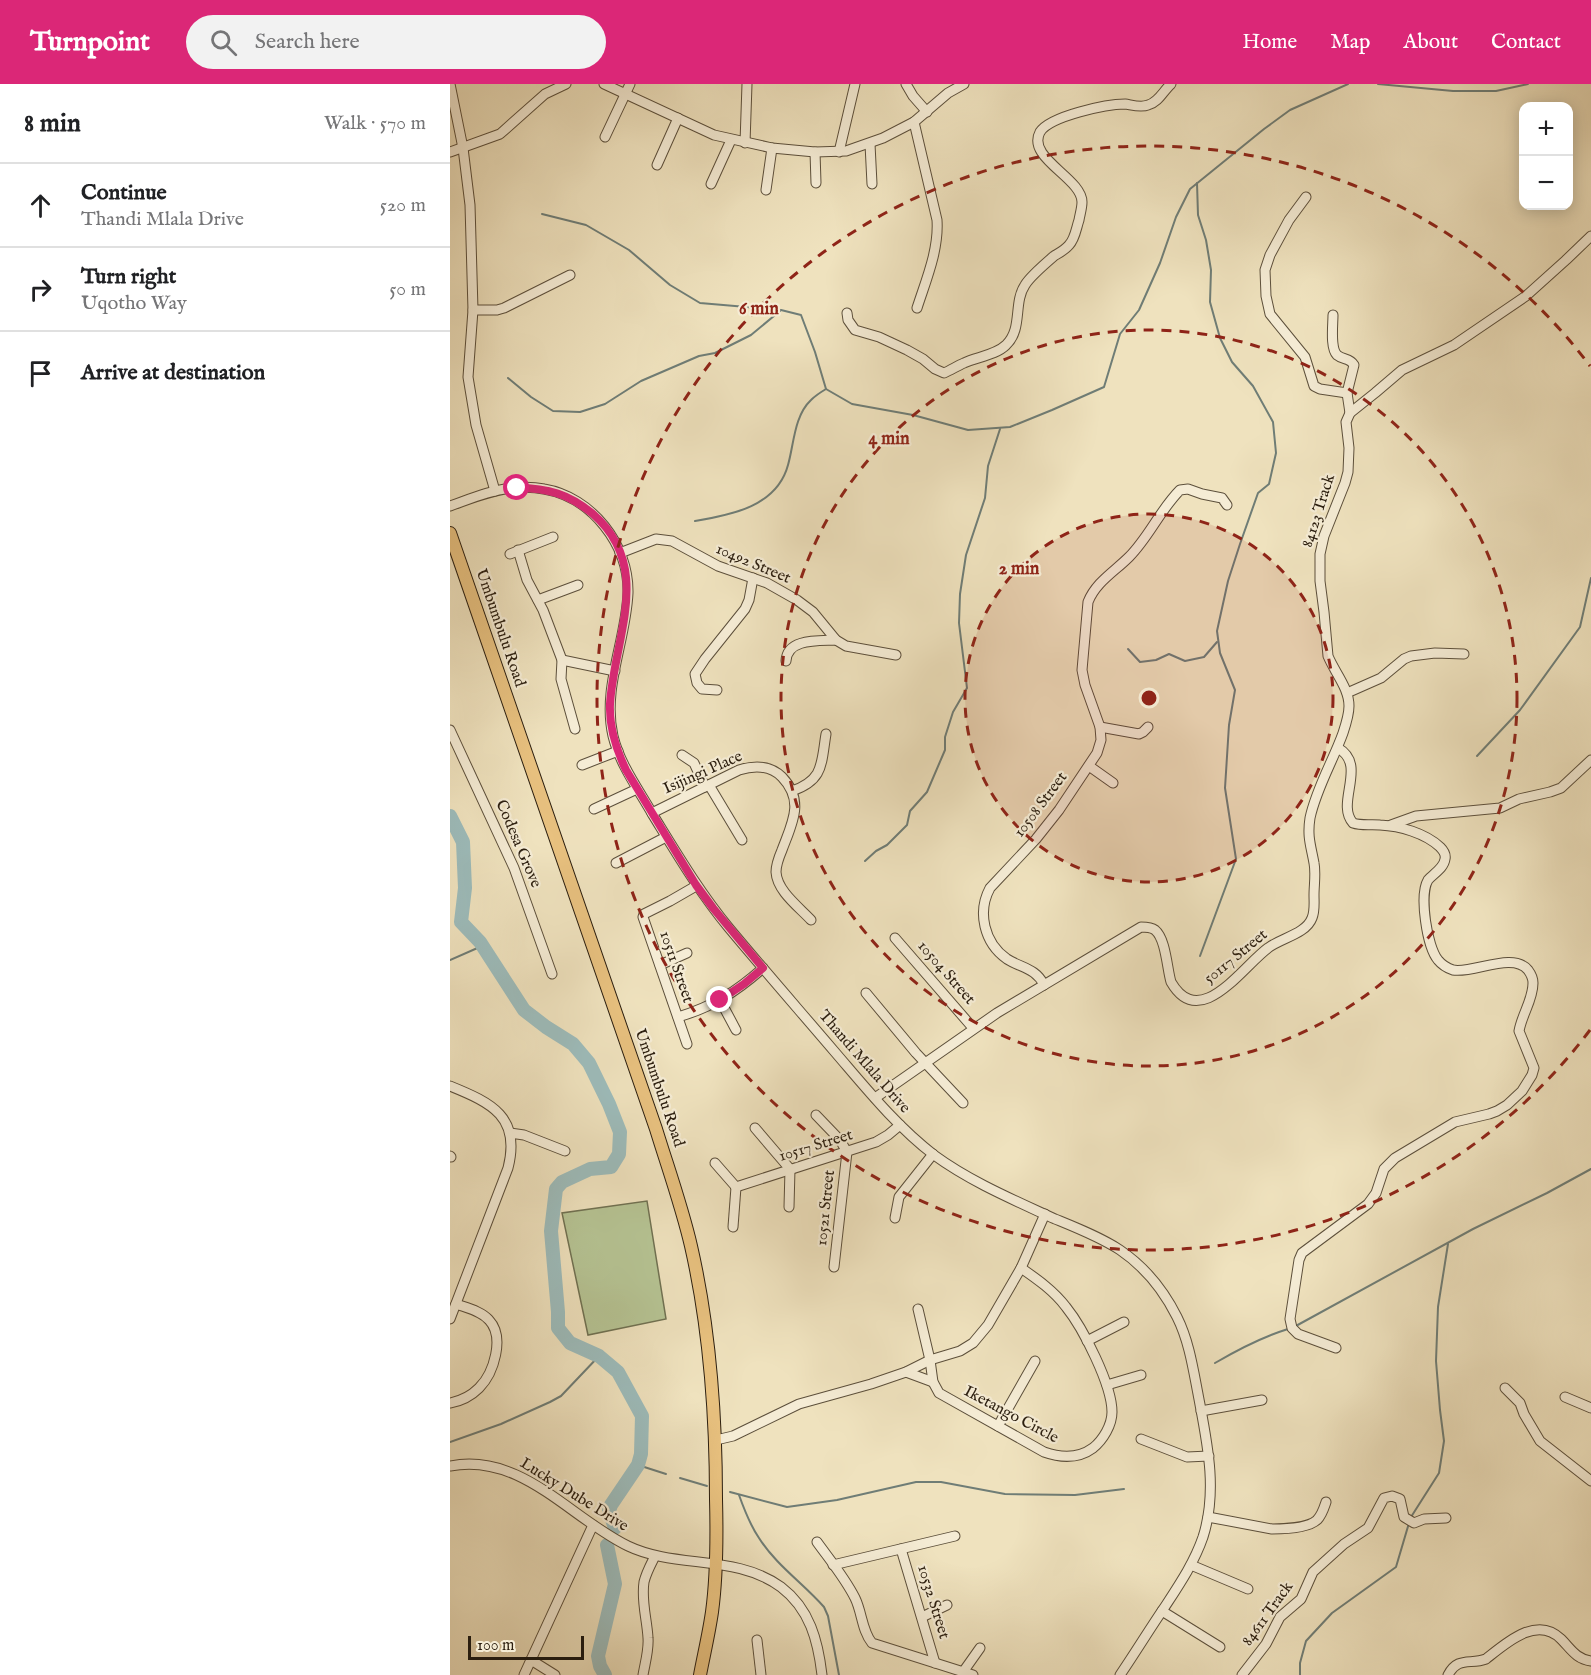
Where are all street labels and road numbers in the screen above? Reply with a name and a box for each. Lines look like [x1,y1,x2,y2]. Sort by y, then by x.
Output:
street label: 84123 Track [1298,471,1340,550]
street label: 10492 Street [713,539,794,589]
street label: Umbumbulu Road [470,566,530,690]
street label: Isijingi Place [660,747,746,799]
street label: 10508 Street [1010,768,1072,842]
street label: Codesa Grove [491,797,545,891]
street label: 50117 Street [1200,925,1272,989]
street label: 10511 Street [654,928,698,1006]
street label: 10504 Street [913,937,980,1010]
street label: Thandi Mlala Drive [814,1006,914,1118]
street label: Umbumbulu Road [629,1026,689,1150]
street label: 10517 Street [777,1125,856,1167]
street label: 10521 Street [812,1169,840,1247]
street label: Iketango Circle [960,1382,1062,1448]
street label: Lucky Dube Drive [516,1454,632,1536]
street label: 10532 Street [912,1563,954,1642]
street label: 84611 Track [1238,1577,1298,1650]

